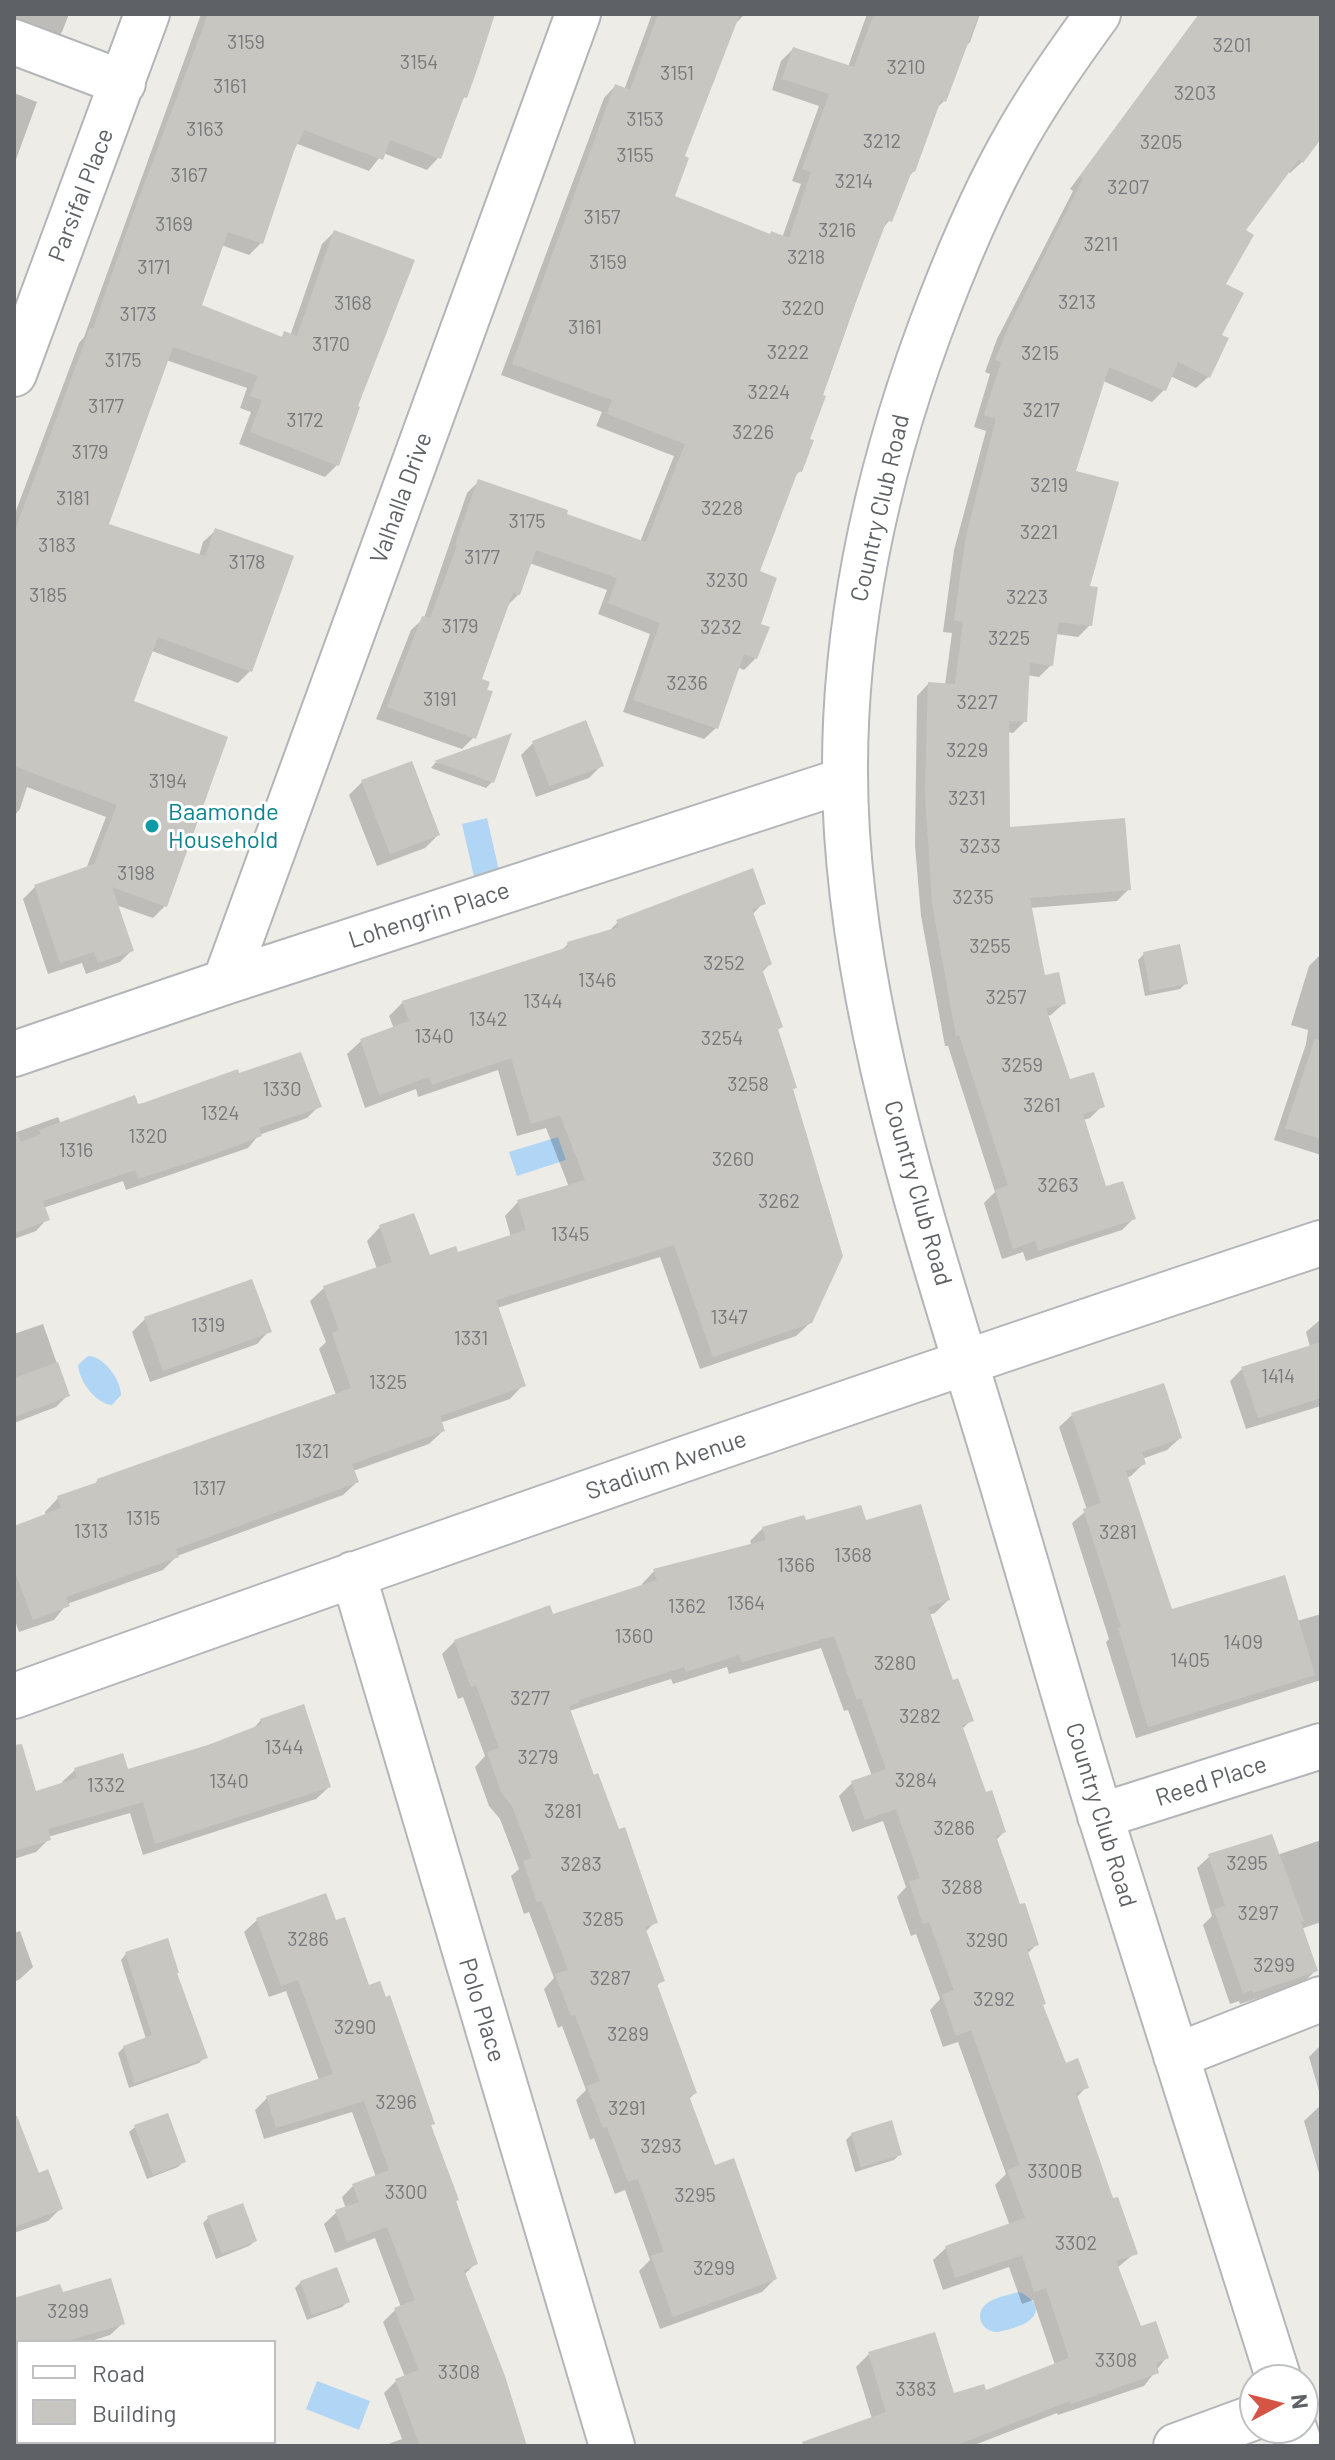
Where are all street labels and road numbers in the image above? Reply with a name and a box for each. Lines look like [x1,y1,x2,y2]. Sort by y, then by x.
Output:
street label: Parsifal Place [42,124,120,266]
street label: Country Club Road [844,412,916,604]
street label: Valhalla Drive [364,428,438,568]
street label: Lohengrin Place [345,875,513,955]
street label: Country Club Road [878,1097,958,1289]
street label: Stadium Avenue [582,1424,750,1506]
street label: Country Club Road [1059,1719,1143,1911]
street label: Reed Place [1152,1749,1270,1813]
street label: Polo Place [453,1954,511,2066]

